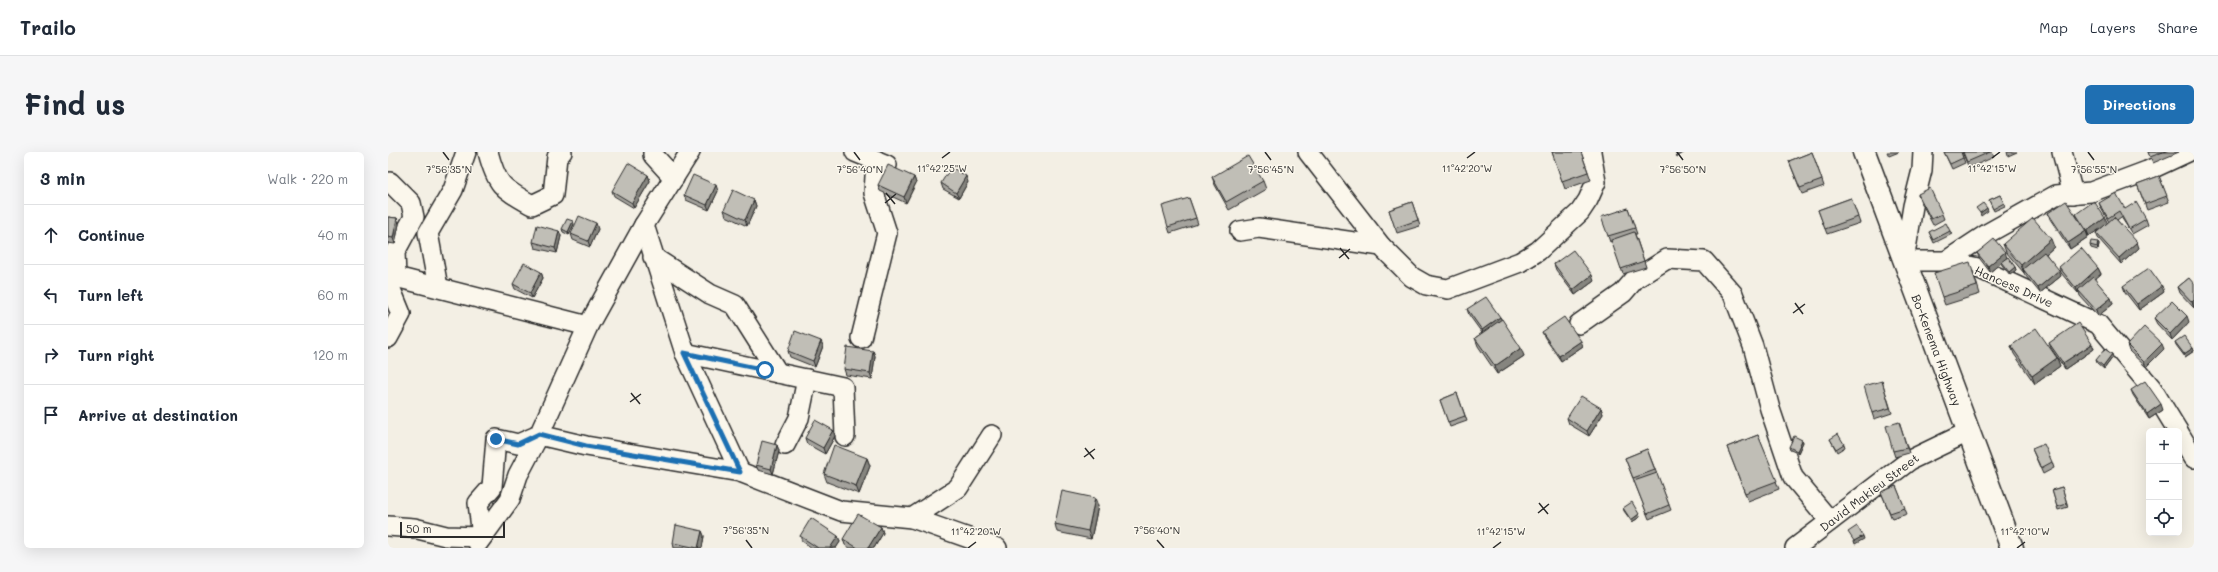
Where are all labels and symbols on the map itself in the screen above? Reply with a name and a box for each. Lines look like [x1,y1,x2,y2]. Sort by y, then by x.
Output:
text: 11°42'25"W [917,161,967,175]
text: 11°42'20"W [1442,161,1492,175]
text: 11°42'15"W [1967,161,2017,175]
text: 7°56'35"N [426,162,472,176]
text: 7°56'40"N [837,162,883,176]
text: 7°56'45"N [1248,162,1294,176]
text: 7°56'50"N [1660,162,1706,176]
text: 7°56'55"N [2071,162,2117,176]
street label: Hancess Drive [1972,262,2056,310]
street label: Bo-Kenema Highway [1908,292,1966,408]
route start [756,361,774,379]
route end [487,430,505,448]
street label: David Makieu Street [1816,449,1922,535]
scale bar [400,520,505,539]
text: 7°56'35"N [723,523,769,537]
text: 7°56'40"N [1134,523,1180,537]
text: 11°42'20"W [951,524,1001,538]
text: 11°42'15"W [1476,524,1526,538]
text: 11°42'10"W [2000,524,2050,538]

